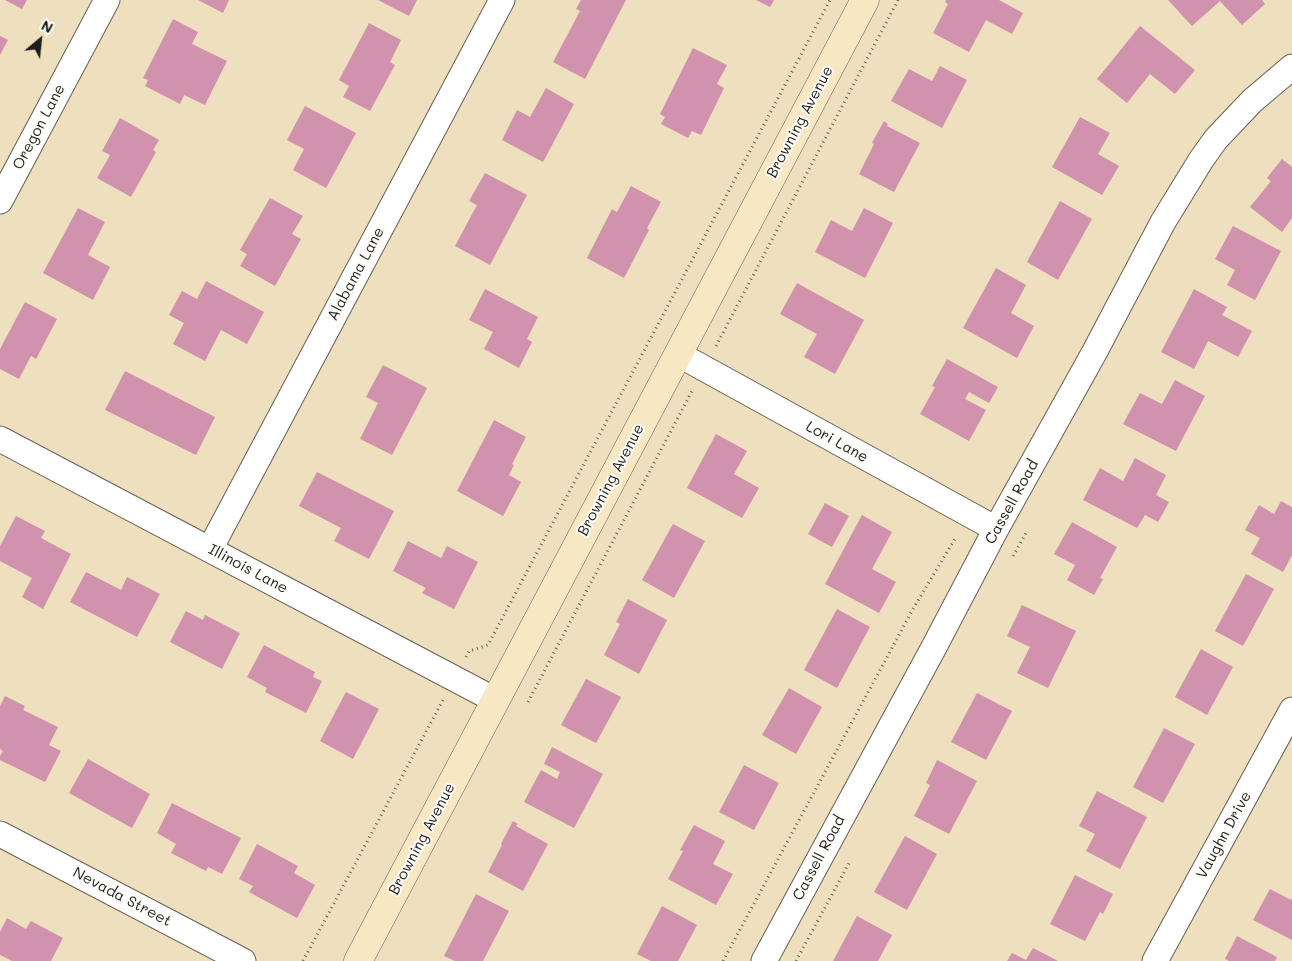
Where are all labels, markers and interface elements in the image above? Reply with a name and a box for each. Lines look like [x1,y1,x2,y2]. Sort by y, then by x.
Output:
north arrow [15,15,65,65]
text: N [38,15,56,37]
street label: Browning Avenue [763,63,837,181]
street label: Oregon Lane [9,81,69,173]
street label: Alabama Lane [324,224,388,324]
street label: Lori Lane [803,418,871,466]
street label: Browning Avenue [574,421,648,539]
street label: Cassell Road [981,457,1043,547]
street label: Illinois Lane [205,541,291,597]
street label: Browning Avenue [385,780,459,898]
street label: Vaughn Drive [1193,788,1255,882]
street label: Cassell Road [789,812,849,904]
street label: Nevada Street [70,863,174,931]

